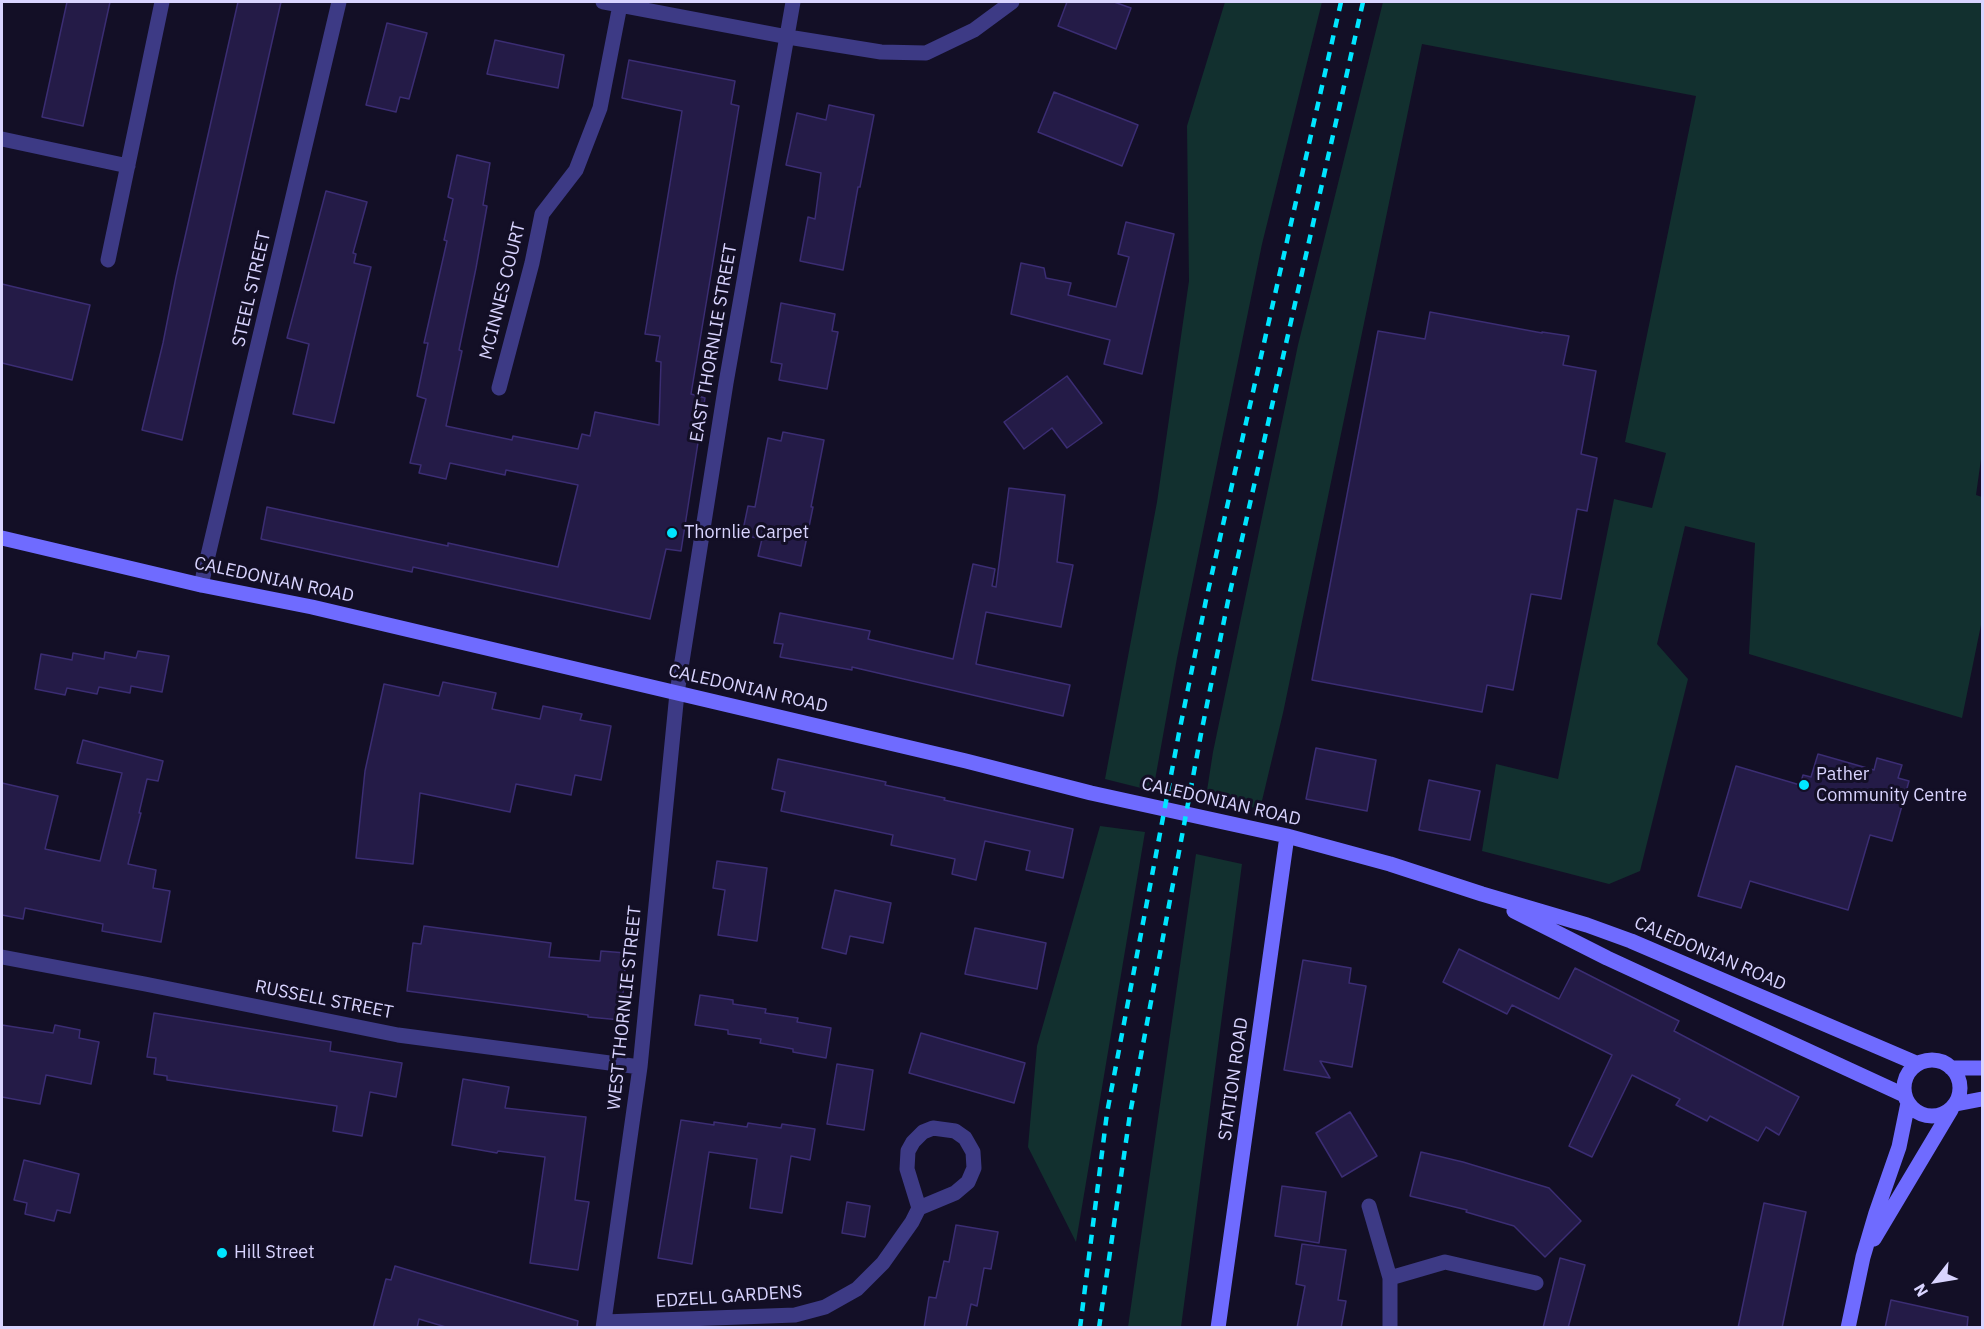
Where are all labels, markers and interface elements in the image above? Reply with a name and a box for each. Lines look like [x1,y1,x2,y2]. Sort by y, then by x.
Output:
street label: MCINNES COURT [475,220,531,362]
street label: STEEL STREET [228,229,276,349]
street label: EAST THORNLIE STREET [686,242,742,444]
place label: Thornlie Carpet [684,522,809,544]
marker: Thornlie Carpet [665,526,679,540]
street label: CALEDONIAN ROAD [192,552,356,608]
street label: CALEDONIAN ROAD [666,660,830,718]
place label: Pather Community Centre [1816,764,1967,806]
street label: CALEDONIAN ROAD [1139,773,1303,831]
marker: Pather Community Centre [1797,778,1811,792]
street label: WEST THORNLIE STREET [604,905,646,1111]
street label: CALEDONIAN ROAD [1631,912,1789,996]
street label: RUSSELL STREET [253,976,395,1024]
street label: STATION ROAD [1215,1016,1253,1142]
place label: Hill Street [234,1242,315,1264]
marker: Hill Street [215,1246,229,1260]
north arrow [1906,1251,1966,1311]
text: N [1909,1280,1932,1300]
street label: EDZELL GARDENS [655,1281,803,1313]

